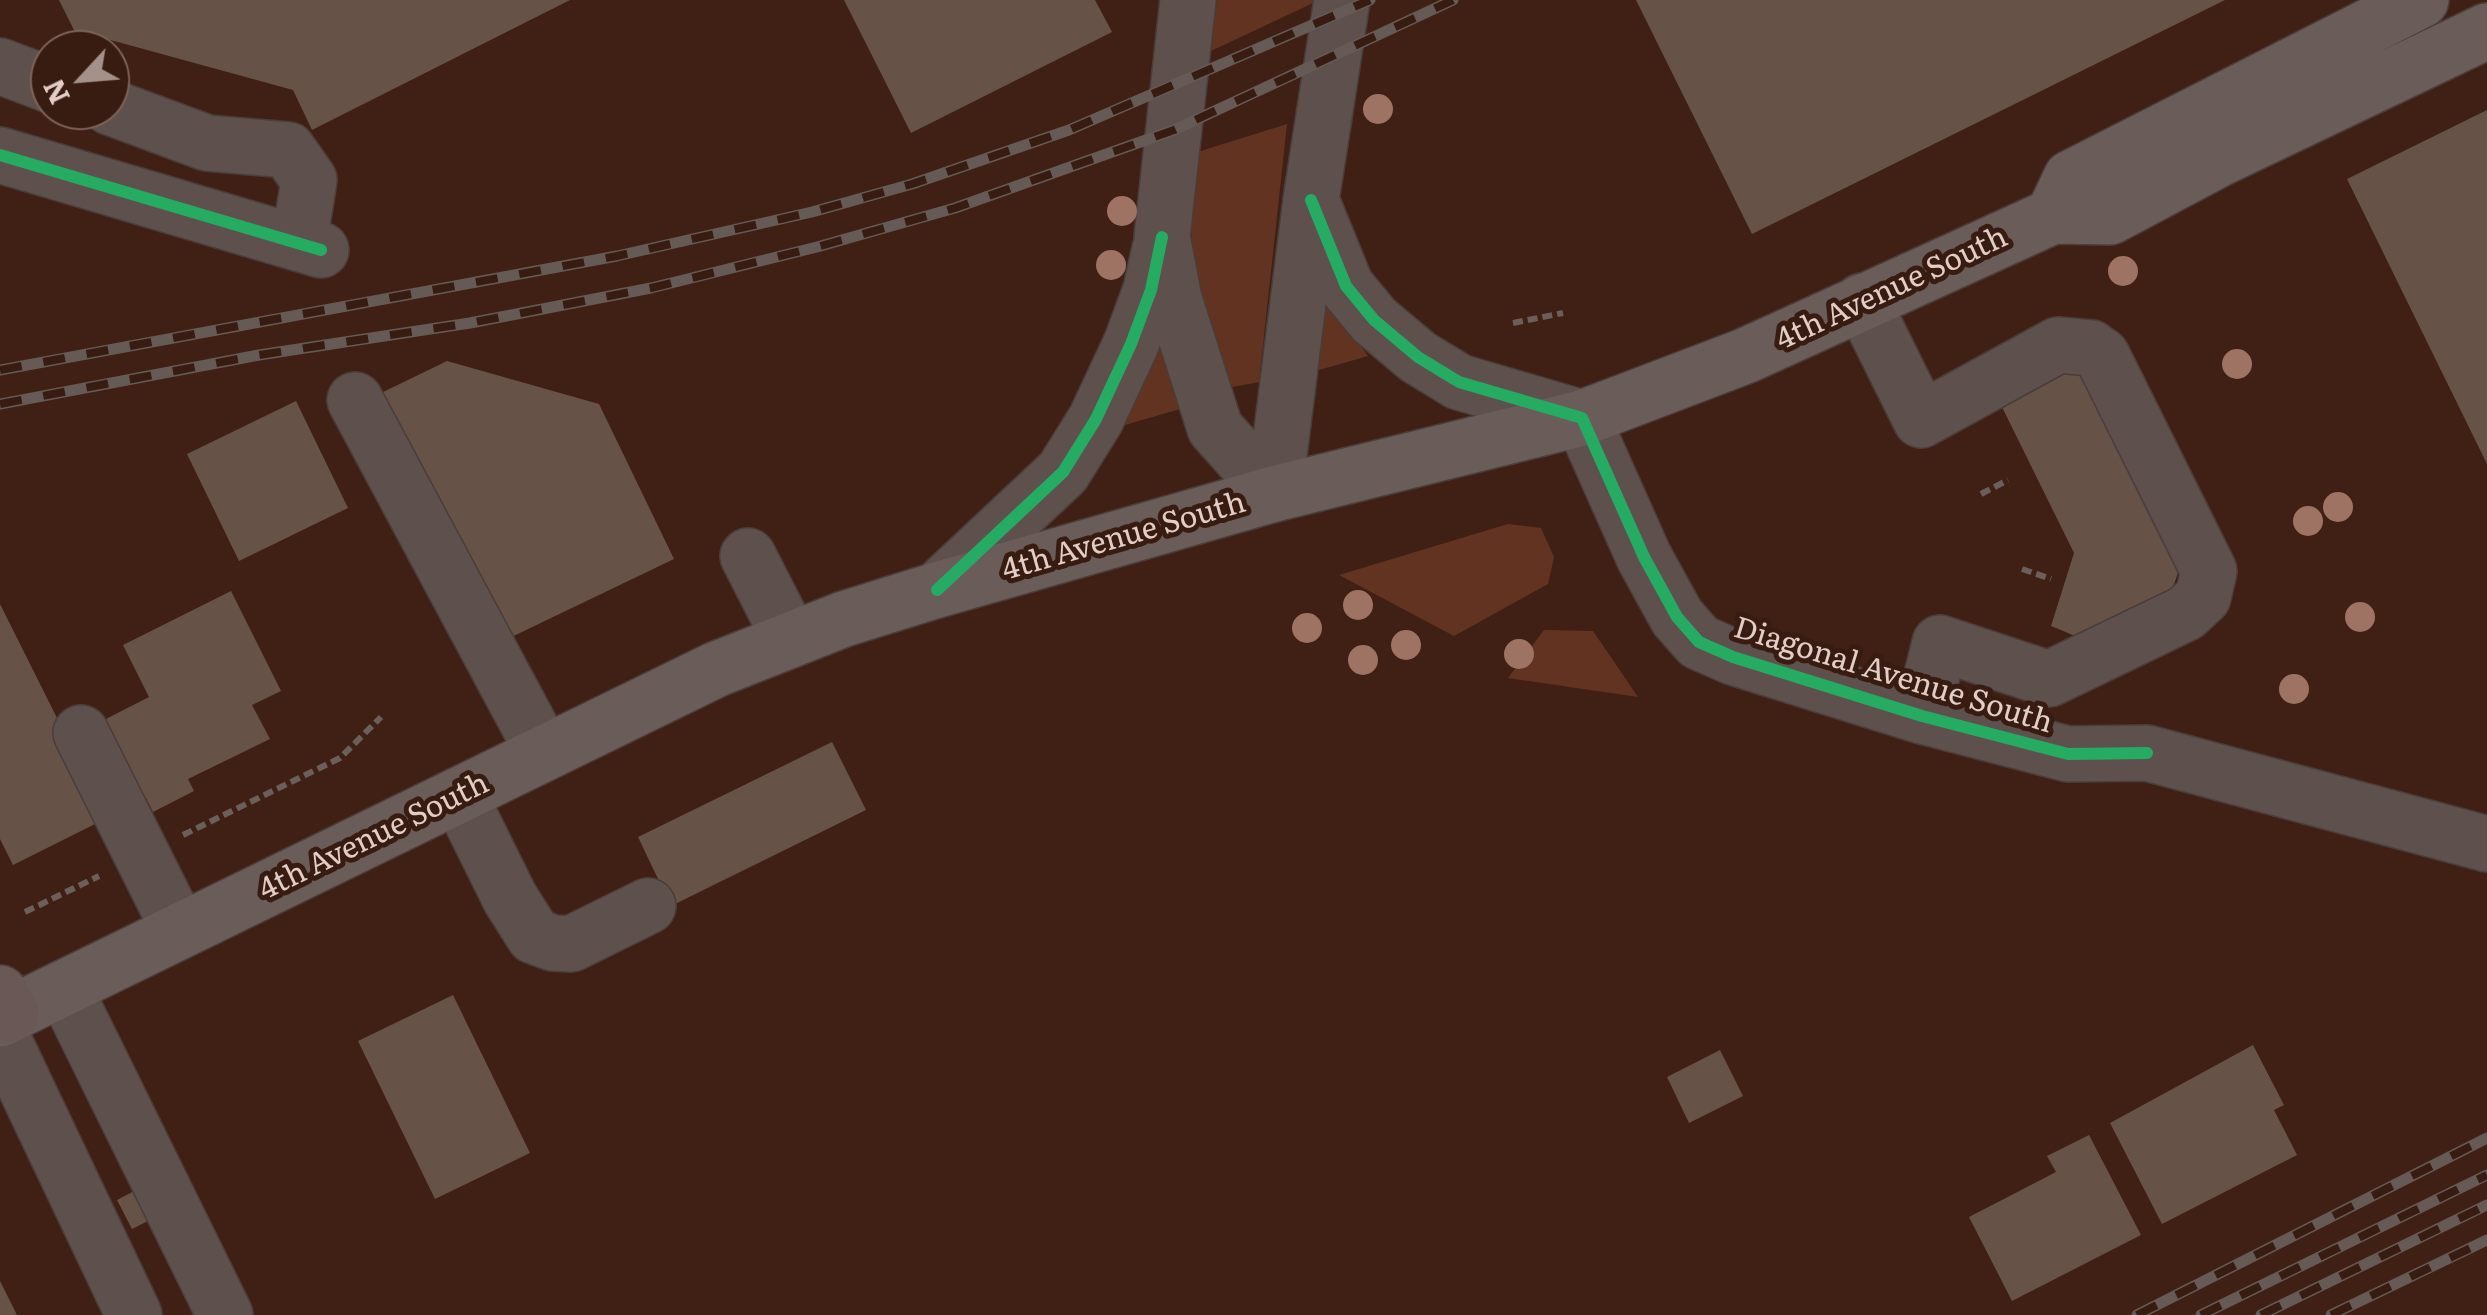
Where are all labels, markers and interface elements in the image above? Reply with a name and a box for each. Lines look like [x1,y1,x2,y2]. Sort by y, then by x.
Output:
north arrow [30,30,130,130]
text: N [31,73,79,112]
street label: 4th Avenue South [1770,220,2014,358]
street label: 4th Avenue South [998,485,1250,589]
street label: Diagonal Avenue South [1729,610,2057,742]
street label: 4th Avenue South [253,766,495,908]

